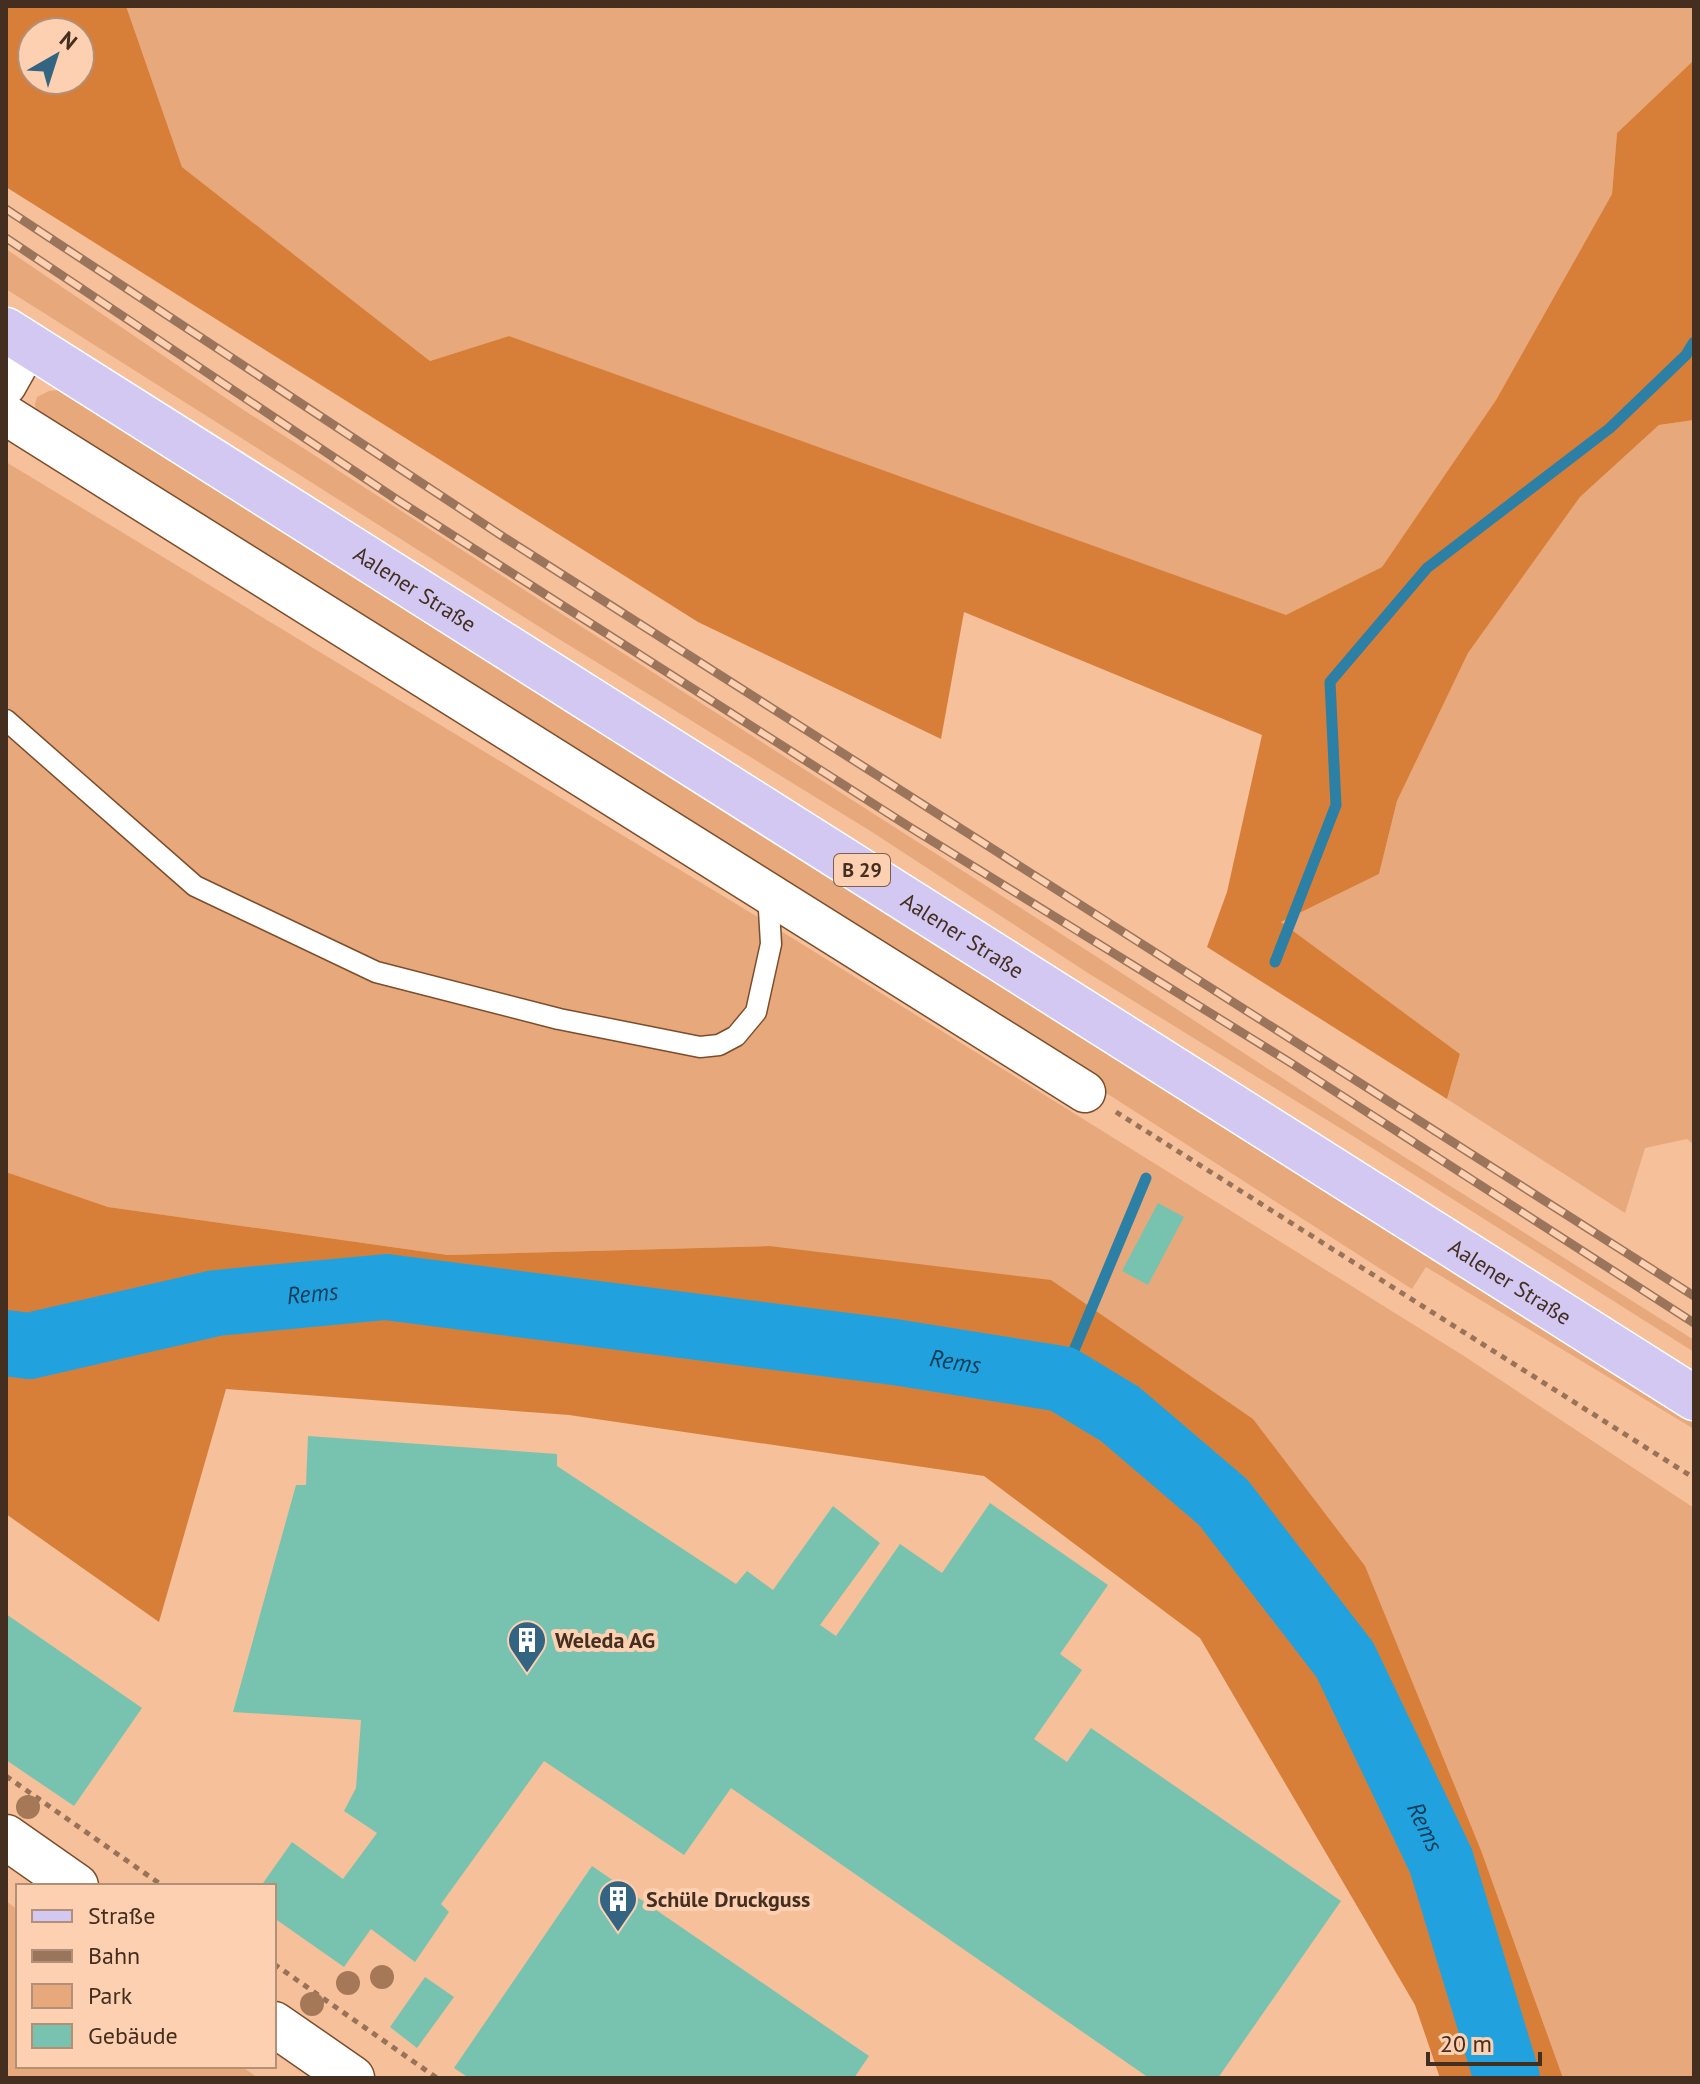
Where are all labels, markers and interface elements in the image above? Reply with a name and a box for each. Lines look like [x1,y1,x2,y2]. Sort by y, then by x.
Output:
north arrow [16,16,96,96]
text: N [54,25,83,56]
street label: Aalener Straße [348,540,482,638]
road number: B 29 [834,854,890,886]
street label: Aalener Straße [896,886,1029,984]
street label: Aalener Straße [1444,1233,1577,1331]
water label: Rems [285,1276,340,1311]
water label: Rems [927,1342,984,1381]
building icon: Weleda AG [506,1619,548,1674]
place label: Weleda AG [555,1626,655,1654]
water label: Rems [1400,1797,1450,1857]
building icon: Schüle Druckguss [597,1878,639,1933]
legend [16,1884,276,2068]
place label: Schüle Druckguss [646,1885,810,1913]
text: Straße [88,1900,155,1931]
text: Bahn [88,1940,140,1971]
text: Park [88,1980,133,2011]
scale bar [1428,2016,1540,2066]
text: Gebäude [88,2020,178,2051]
text: 20 m [1440,2028,1492,2059]

